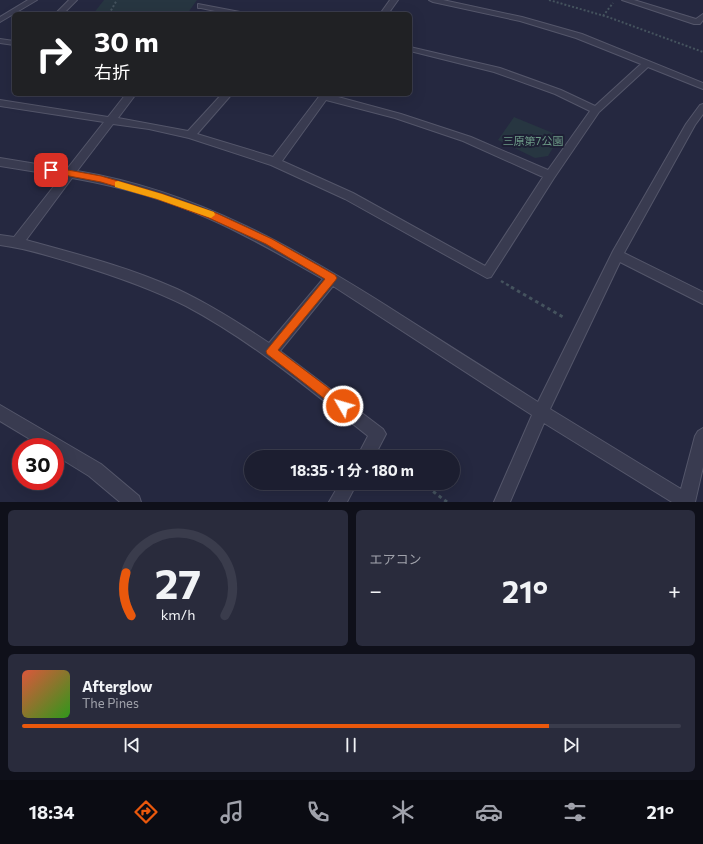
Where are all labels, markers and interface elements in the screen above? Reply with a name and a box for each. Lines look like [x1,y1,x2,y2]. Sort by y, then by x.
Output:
text: 30 m [94,24,159,58]
icon: right [28,28,80,80]
text: 右折 [94,61,130,83]
park label: 三原第7公園 [503,134,563,147]
pin [34,153,68,187]
icon: arrive [40,159,62,181]
position arrow [322,385,364,427]
speed limit sign: 30 [12,438,64,490]
text: 18:35 · 1 分 · 180 m [290,461,414,479]
text: エアコン [370,551,422,567]
text: 27 [155,557,201,608]
text: 21° [502,572,548,609]
text: − [370,577,382,604]
text: + [668,577,681,604]
text: km/h [160,605,195,623]
text: Afterglow [82,677,152,695]
text: The Pines [82,695,139,711]
icon: previous [121,734,143,756]
icon: pause [340,734,362,756]
icon: next [560,734,582,756]
icon: directions [132,798,160,826]
icon: music [218,798,246,826]
icon: phone [304,798,332,826]
icon: climate [389,798,417,826]
icon: car [475,798,503,826]
icon: filters [561,798,589,826]
text: 18:34 [29,801,74,823]
text: 21° [646,801,674,823]

